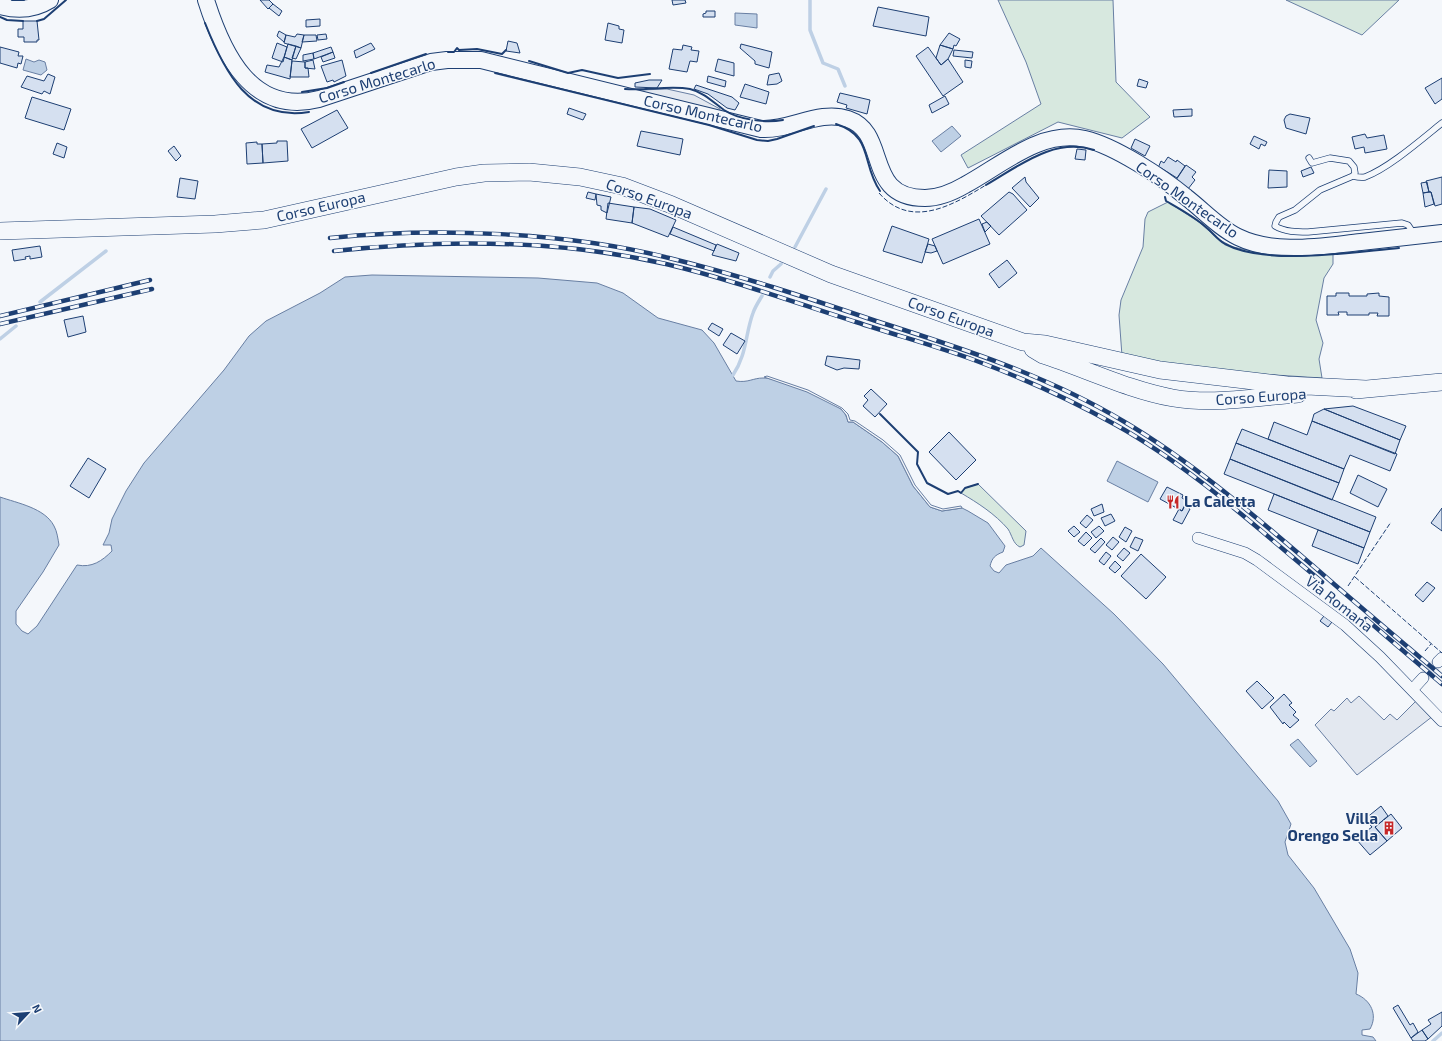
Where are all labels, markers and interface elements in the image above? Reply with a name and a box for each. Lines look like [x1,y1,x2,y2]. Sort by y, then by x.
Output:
street label: Corso Montecarlo [316,54,437,106]
street label: Corso Montecarlo [642,91,764,135]
street label: Corso Montecarlo [1133,157,1242,241]
street label: Corso Europa [604,174,695,222]
street label: Corso Europa [275,187,367,225]
street label: Corso Europa [906,292,997,340]
street label: Corso Europa [1215,384,1307,408]
place label: La Caletta [1184,492,1255,510]
restaurant icon: La Caletta [1165,494,1181,510]
street label: Via Romana [1302,571,1377,635]
place label: Villa Orengo Sella [1288,809,1378,844]
building icon: Villa Orengo Sella [1381,820,1397,836]
north arrow [8,993,48,1033]
text: N [30,1002,45,1015]

